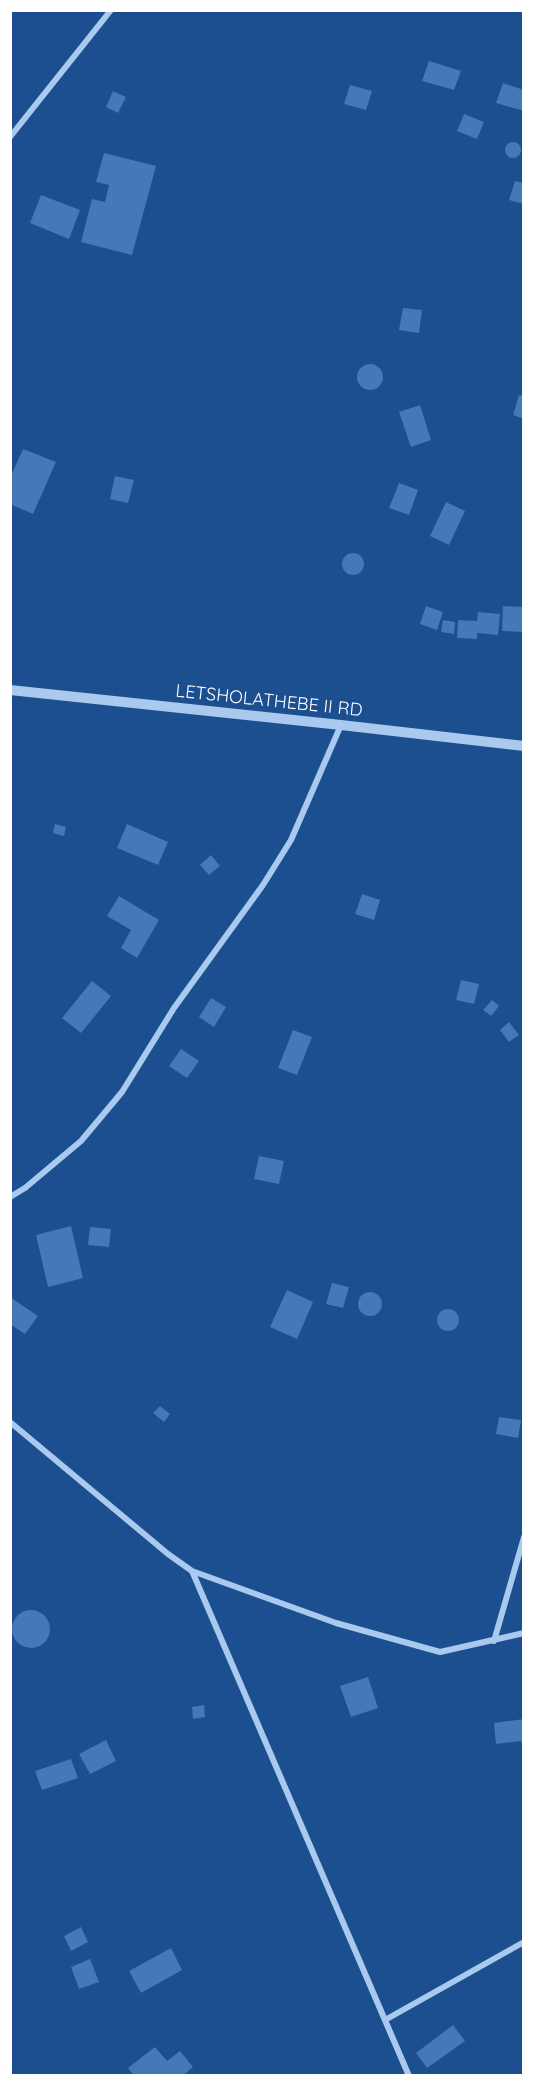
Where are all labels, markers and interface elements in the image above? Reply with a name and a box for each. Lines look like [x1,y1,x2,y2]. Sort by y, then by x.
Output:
street label: LETSHOLATHEBE II RD [175,680,363,722]

